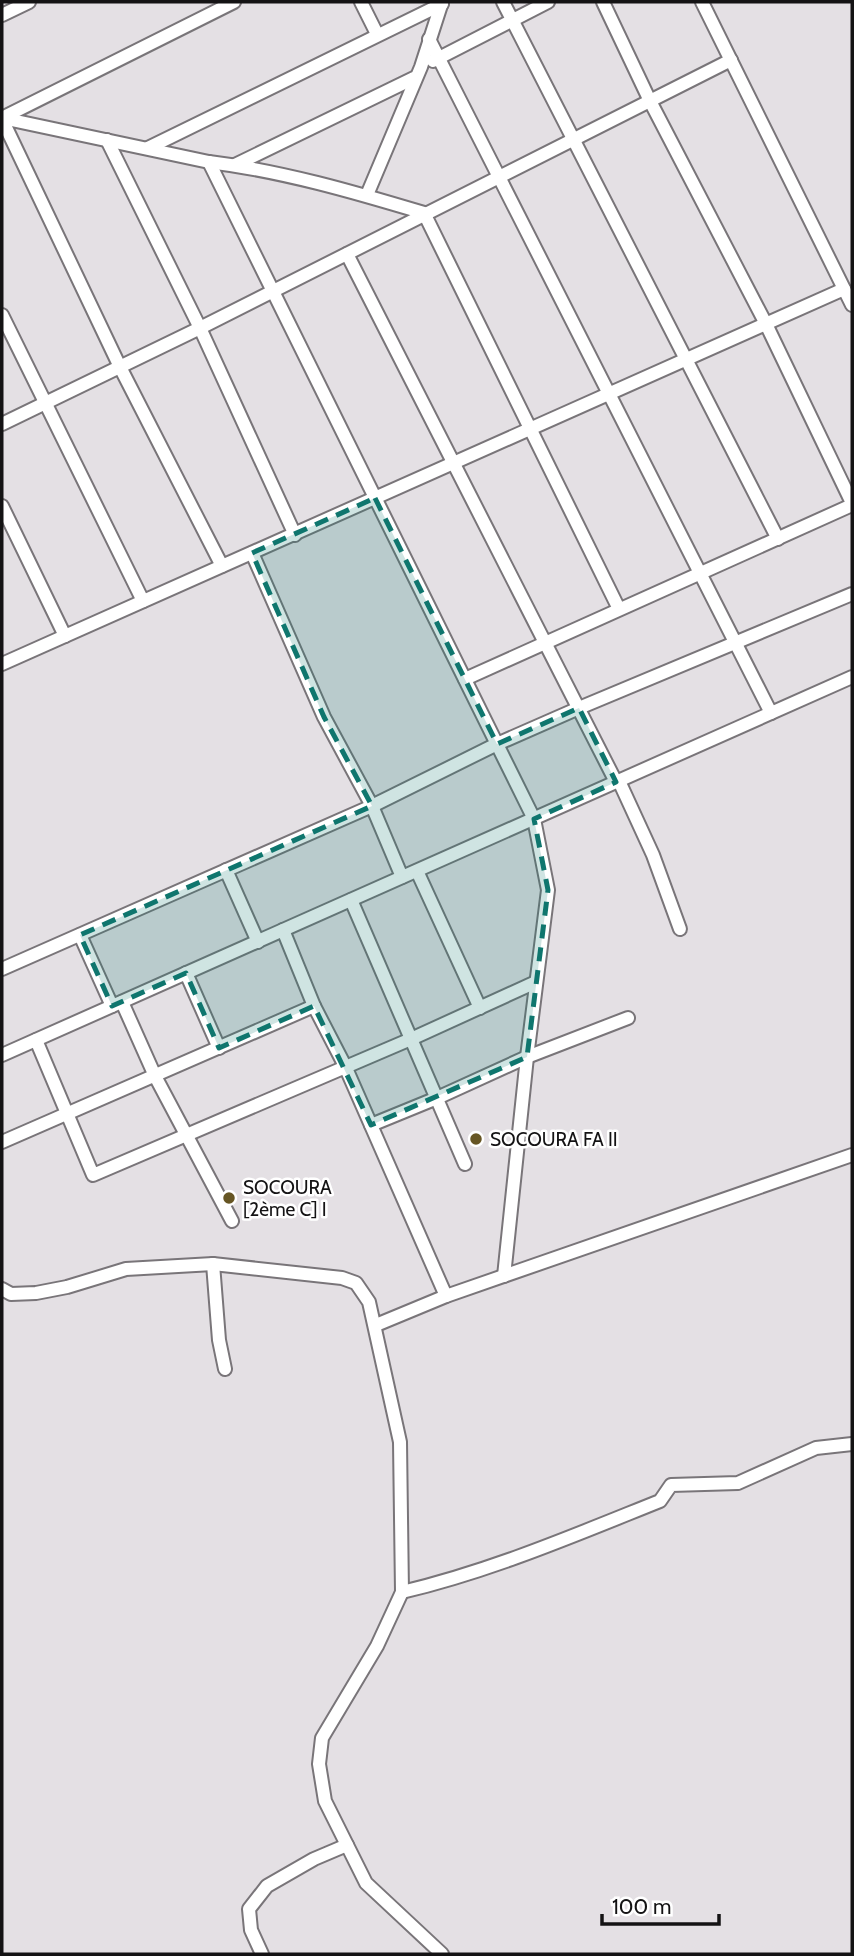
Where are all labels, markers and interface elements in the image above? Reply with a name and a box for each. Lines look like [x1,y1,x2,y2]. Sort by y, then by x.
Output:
place label: SOCOURA FA II [490,1128,618,1151]
marker: SOCOURA FA II [468,1131,484,1147]
place label: SOCOURA [2ème C] I [243,1176,332,1221]
marker: SOCOURA [2ème C] I [221,1190,237,1206]
scale bar [602,1882,719,1926]
text: 100 m [612,1894,671,1919]

